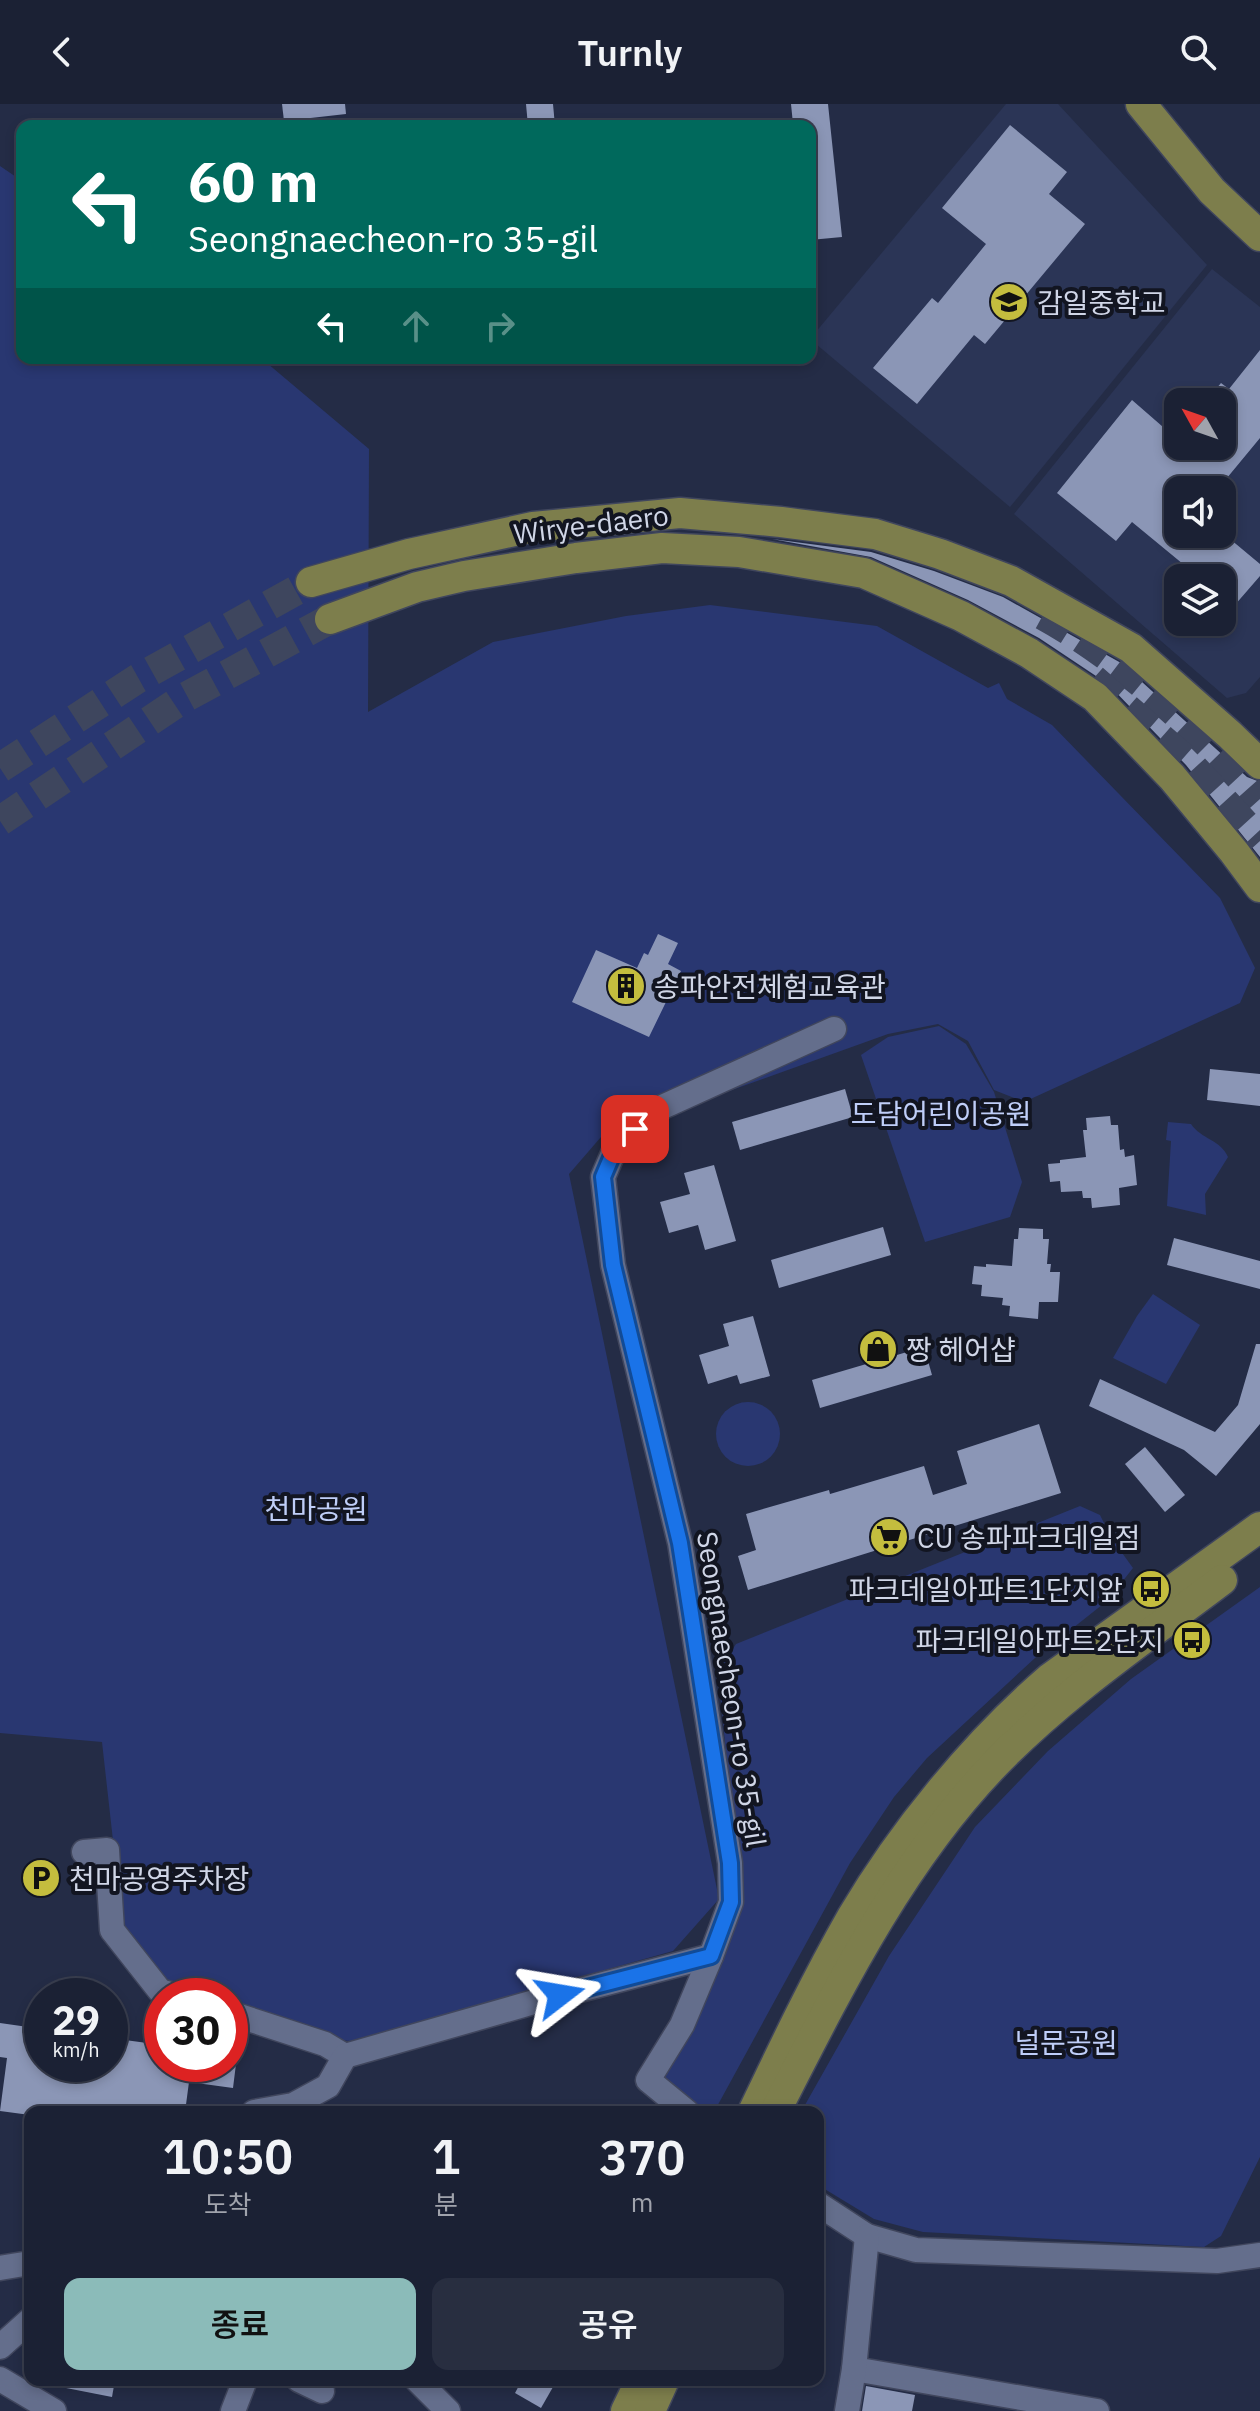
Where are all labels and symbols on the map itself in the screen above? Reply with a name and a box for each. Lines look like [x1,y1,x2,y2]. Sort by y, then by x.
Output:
school or university icon: 감일중학교 [988,281,1030,323]
place label: 감일중학교 [1037,284,1166,321]
north arrow [1164,388,1236,460]
street label: Wirye-daero [511,496,671,552]
building icon: 송파안전체험교육관 [605,965,647,1007]
place label: 송파안전체험교육관 [654,968,886,1005]
pin [601,1095,669,1163]
park label: 도담어린이공원 [851,1095,1031,1132]
shop icon: 짱 헤어샵 [857,1328,899,1370]
place label: 짱 헤어샵 [906,1331,1016,1368]
park label: 천마공원 [264,1490,368,1527]
supermarket icon: CU 송파파크데일점 [868,1516,910,1558]
place label: CU 송파파크데일점 [917,1519,1140,1556]
street label: Seongnaecheon-ro 35-gil [689,1529,775,1849]
bus stop icon: 파크데일아파트1단지앞 [1130,1568,1172,1610]
place label: 파크데일아파트1단지앞 [849,1571,1123,1608]
bus stop icon: 파크데일아파트2단지 [1171,1619,1213,1661]
place label: 파크데일아파트2단지 [915,1622,1164,1659]
parking icon: 천마공영주차장 [20,1857,62,1899]
place label: 천마공영주차장 [69,1860,249,1897]
position arrow [518,1953,602,2037]
speed limit sign: 30 [144,1978,248,2082]
park label: 널문공원 [1014,2024,1118,2061]

